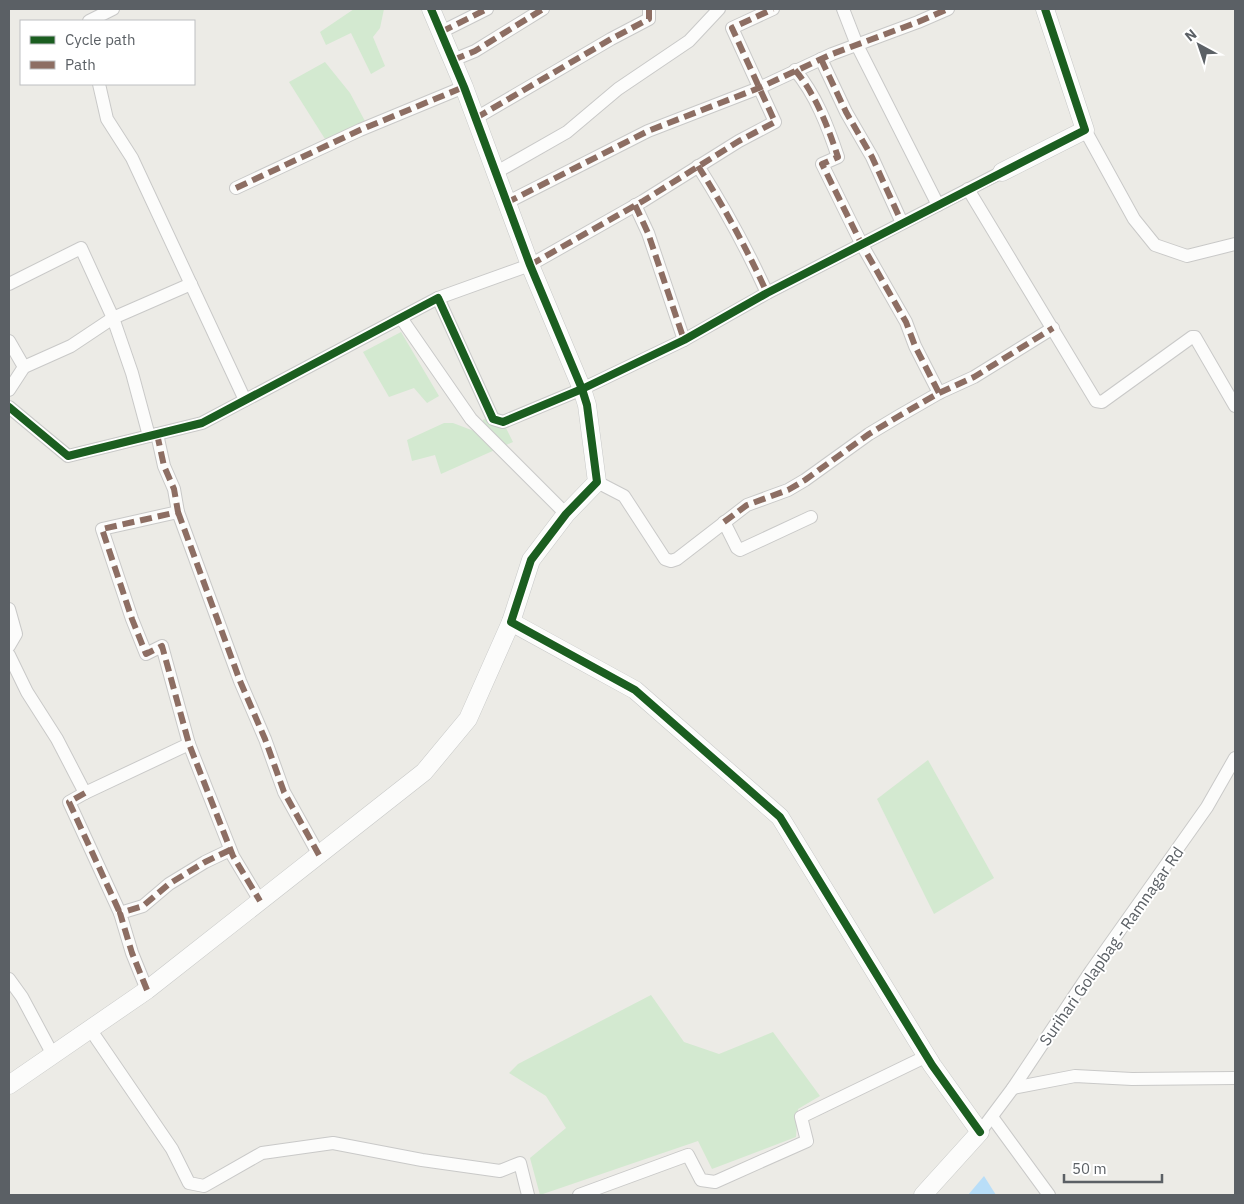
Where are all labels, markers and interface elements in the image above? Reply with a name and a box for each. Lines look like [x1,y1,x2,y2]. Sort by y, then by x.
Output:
legend [20,20,195,85]
north arrow [1174,20,1224,70]
text: N [1181,25,1200,45]
text: Cycle path [65,30,136,49]
text: Path [65,55,96,74]
street label: Surihari Golapbag - Ramnagar Rd [1035,843,1187,1049]
scale bar [1064,1152,1162,1184]
text: 50 m [1072,1159,1107,1178]

